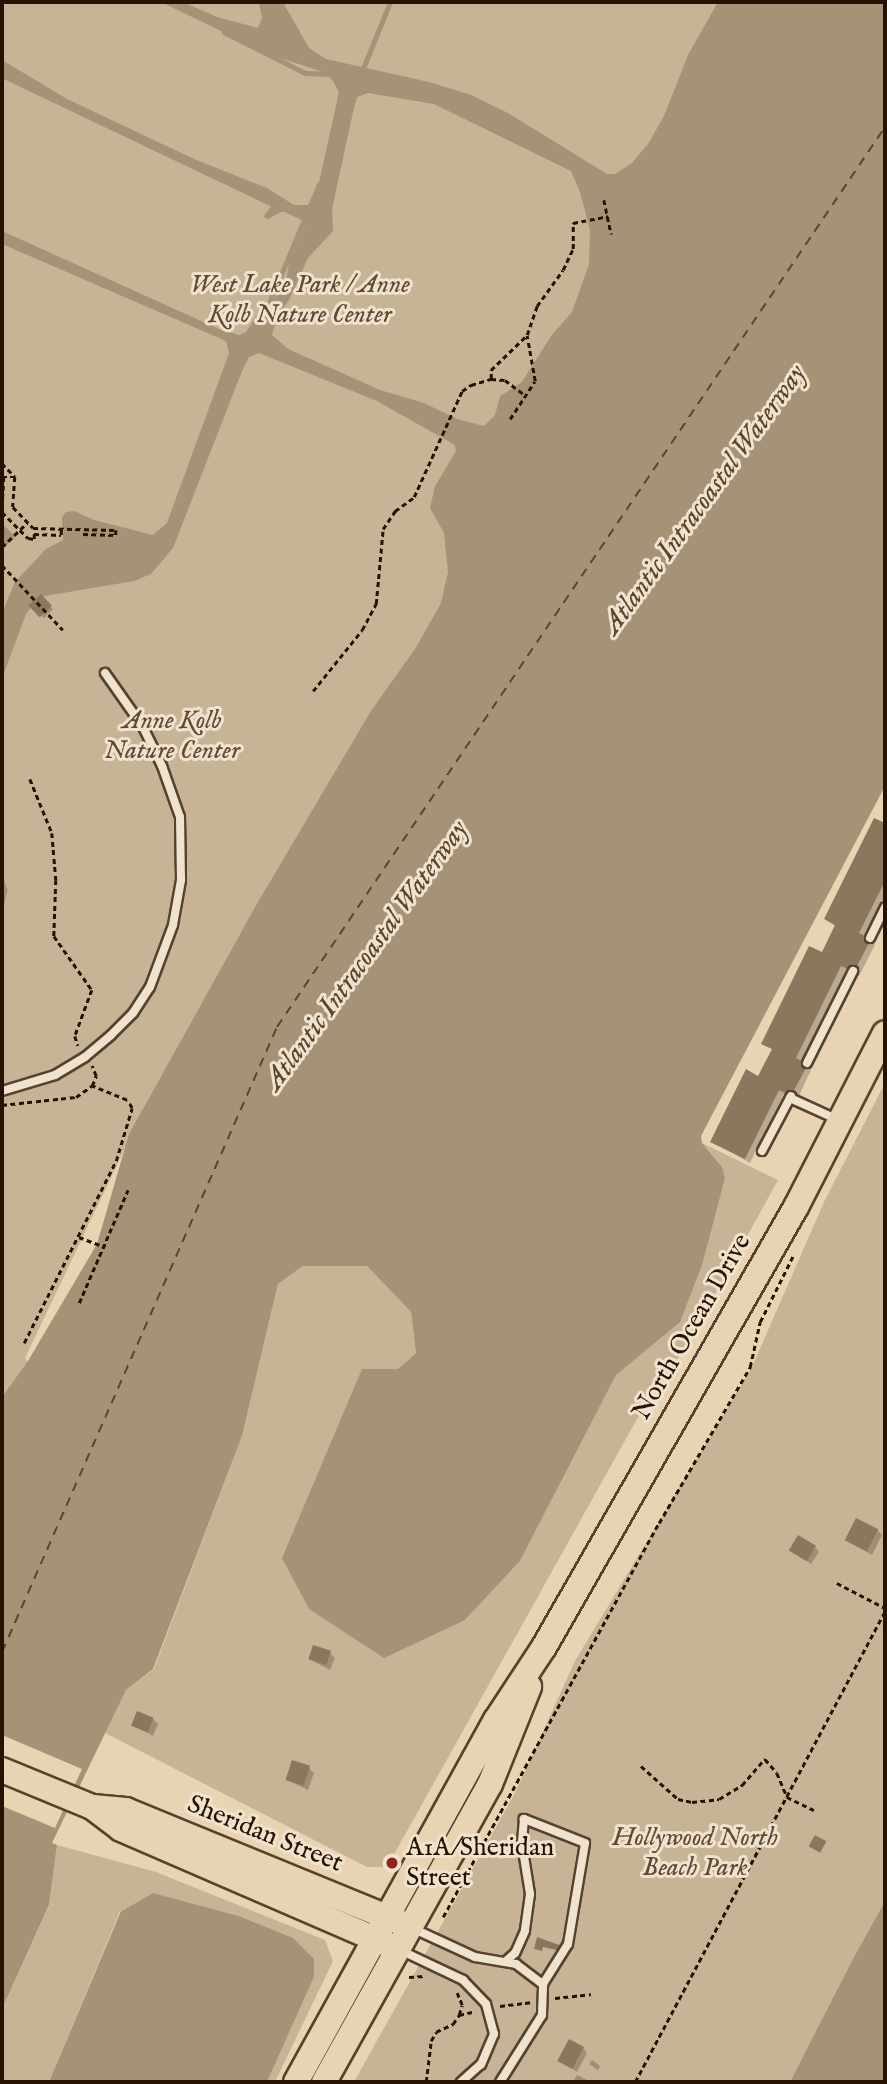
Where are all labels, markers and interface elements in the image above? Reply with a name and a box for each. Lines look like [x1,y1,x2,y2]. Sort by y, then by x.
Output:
park label: West Lake Park / Anne Kolb Nature Center [190,269,410,330]
water label: Atlantic Intracoastal Waterway [596,359,814,641]
park label: Anne Kolb Nature Center [104,705,240,766]
water label: Atlantic Intracoastal Waterway [258,815,476,1097]
street label: North Ocean Drive [626,1228,758,1426]
street label: Sheridan Street [183,1789,347,1879]
park label: Hollywood North Beach Park [612,1822,778,1884]
place label: A1A/Sheridan Street [406,1832,554,1894]
marker: A1A/Sheridan Street [384,1855,400,1871]

